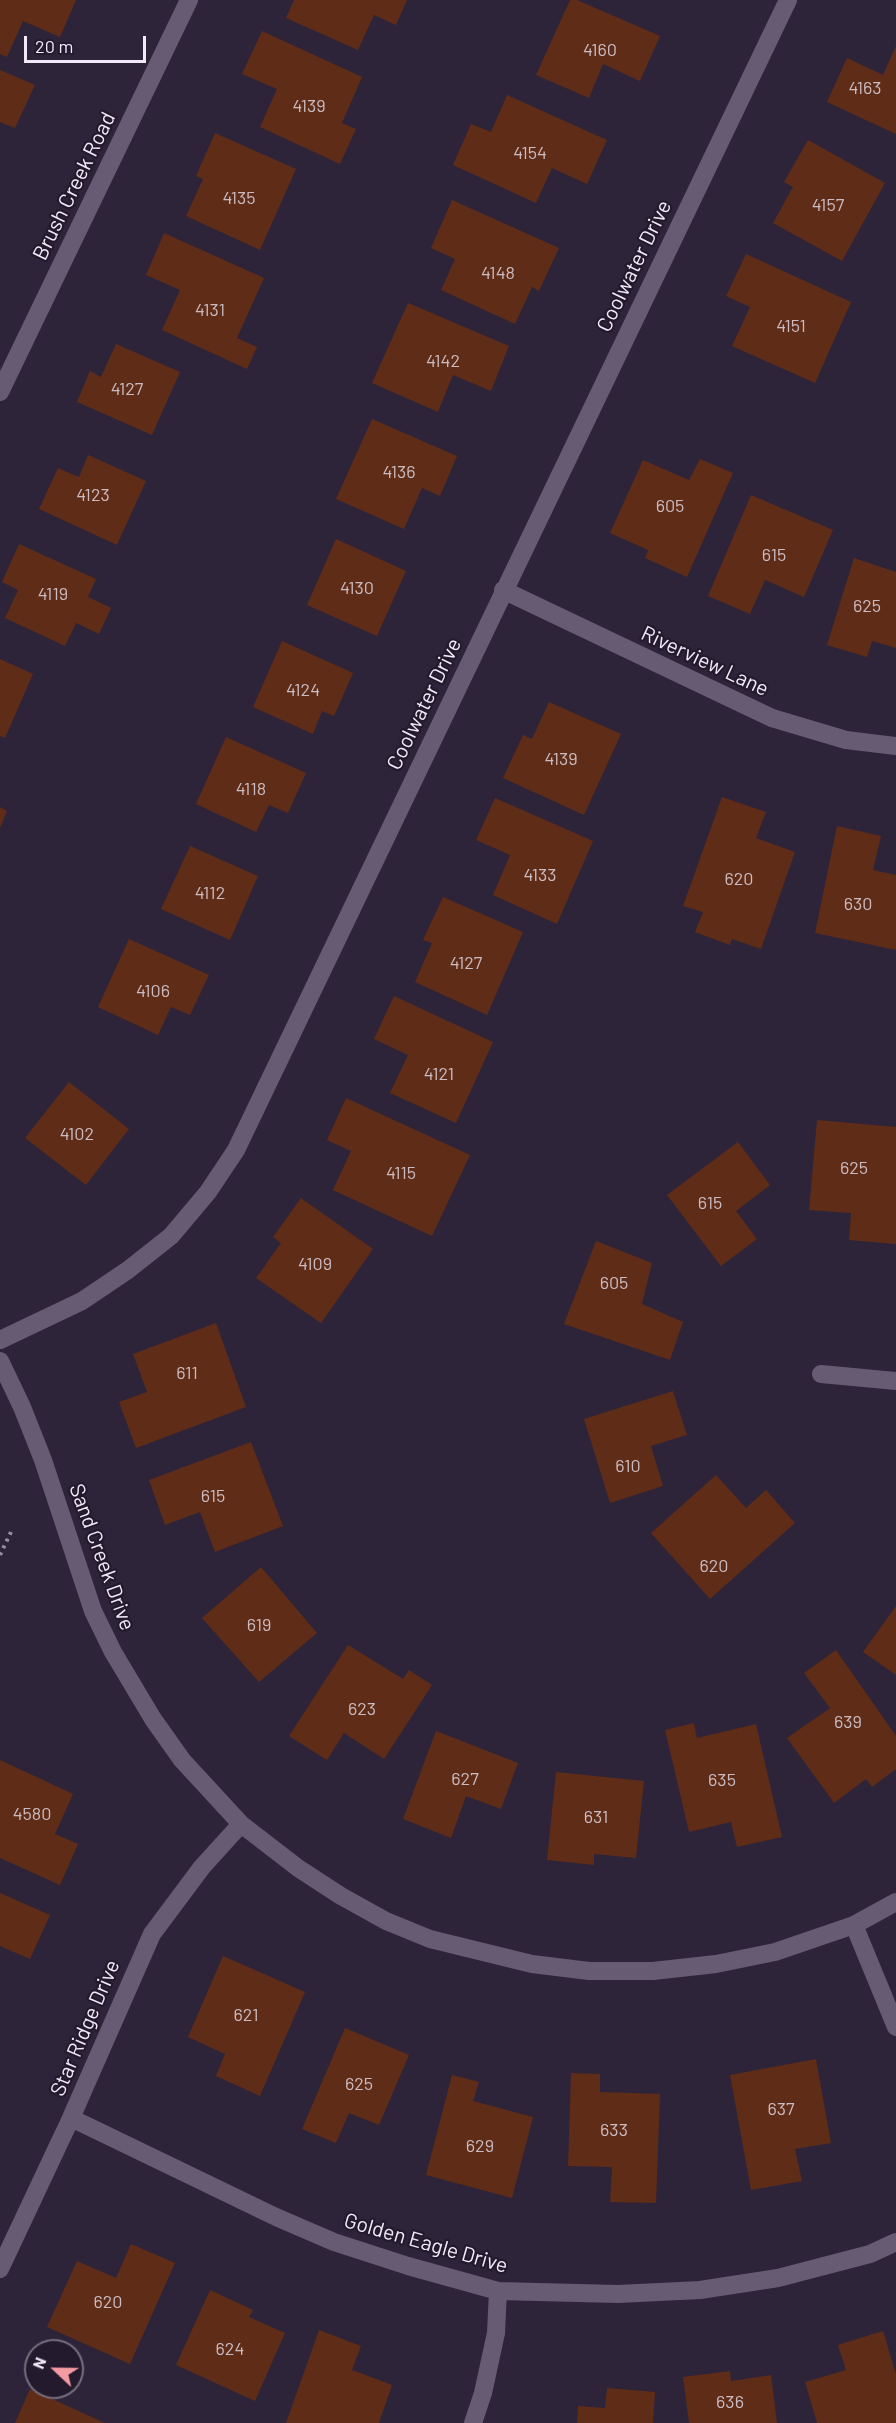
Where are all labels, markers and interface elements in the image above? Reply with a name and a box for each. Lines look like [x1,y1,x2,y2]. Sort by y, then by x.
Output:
scale bar [27,24,148,62]
text: 20 m [35,35,73,57]
house number: 4160 [583,39,617,61]
house number: 4163 [848,77,882,99]
house number: 4139 [292,95,326,117]
street label: Brush Creek Road [27,108,121,264]
house number: 4154 [513,142,547,164]
house number: 4135 [222,187,256,209]
house number: 4157 [812,194,844,216]
street label: Coolwater Drive [591,196,677,336]
house number: 4148 [481,262,515,284]
house number: 4131 [195,299,225,321]
house number: 4151 [776,315,806,337]
house number: 4142 [426,350,460,372]
house number: 4127 [111,378,143,400]
house number: 4136 [382,461,416,483]
house number: 4123 [76,484,110,506]
house number: 605 [656,495,684,517]
house number: 615 [762,544,786,566]
house number: 4130 [340,577,374,599]
house number: 4119 [38,583,68,605]
house number: 625 [853,595,881,617]
street label: Riverview Lane [637,620,773,702]
street label: Coolwater Drive [381,634,467,774]
house number: 4124 [286,679,320,701]
house number: 4139 [544,748,578,770]
house number: 4118 [236,778,266,800]
house number: 4133 [523,864,557,886]
house number: 620 [724,868,754,890]
house number: 4112 [195,882,225,904]
house number: 630 [844,893,872,915]
house number: 4127 [450,952,482,974]
house number: 4106 [136,980,170,1002]
house number: 4121 [424,1063,454,1085]
house number: 4102 [60,1123,94,1145]
house number: 625 [840,1157,868,1179]
house number: 4115 [386,1162,416,1184]
house number: 615 [698,1192,722,1214]
house number: 4109 [298,1253,332,1275]
house number: 605 [600,1272,628,1294]
house number: 611 [176,1362,198,1384]
house number: 610 [615,1455,641,1477]
street label: Sand Creek Drive [64,1480,140,1634]
house number: 615 [201,1485,225,1507]
house number: 620 [699,1555,729,1577]
house number: 619 [247,1614,271,1636]
house number: 623 [348,1698,376,1720]
house number: 639 [834,1711,862,1733]
house number: 627 [451,1768,479,1790]
house number: 635 [708,1769,736,1791]
house number: 4580 [13,1803,51,1825]
house number: 631 [584,1806,608,1828]
street label: Star Ridge Drive [45,1956,125,2100]
house number: 621 [234,2004,258,2026]
house number: 625 [345,2073,373,2095]
house number: 637 [767,2098,795,2120]
house number: 633 [600,2119,628,2141]
house number: 629 [466,2135,494,2157]
street label: Golden Eagle Drive [341,2208,511,2278]
house number: 620 [93,2291,123,2313]
house number: 624 [216,2338,244,2360]
north arrow [24,2339,84,2399]
text: N [28,2354,49,2371]
house number: 636 [716,2391,744,2413]

